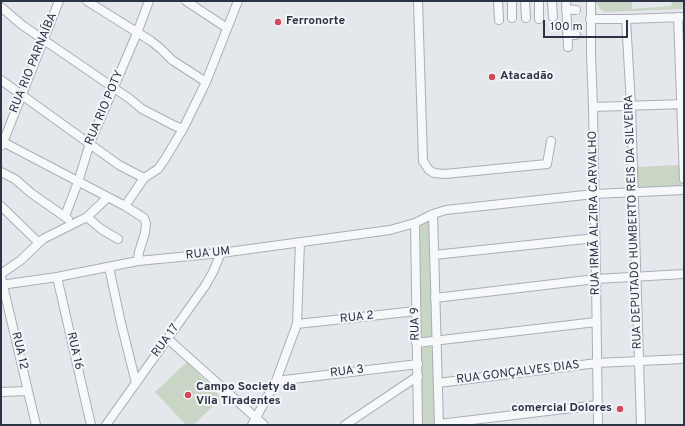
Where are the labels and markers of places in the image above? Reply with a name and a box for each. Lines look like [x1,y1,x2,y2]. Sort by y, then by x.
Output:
place label: Ferronorte [286,15,345,29]
marker: Ferronorte [273,17,283,27]
place label: Atacadão [500,70,553,84]
marker: Atacadão [487,72,497,82]
place label: Campo Society da Vila Tiradentes [196,381,296,409]
marker: Campo Society da Vila Tiradentes [183,390,193,400]
place label: comercial Dolores [511,402,612,416]
marker: comercial Dolores [615,404,625,414]

